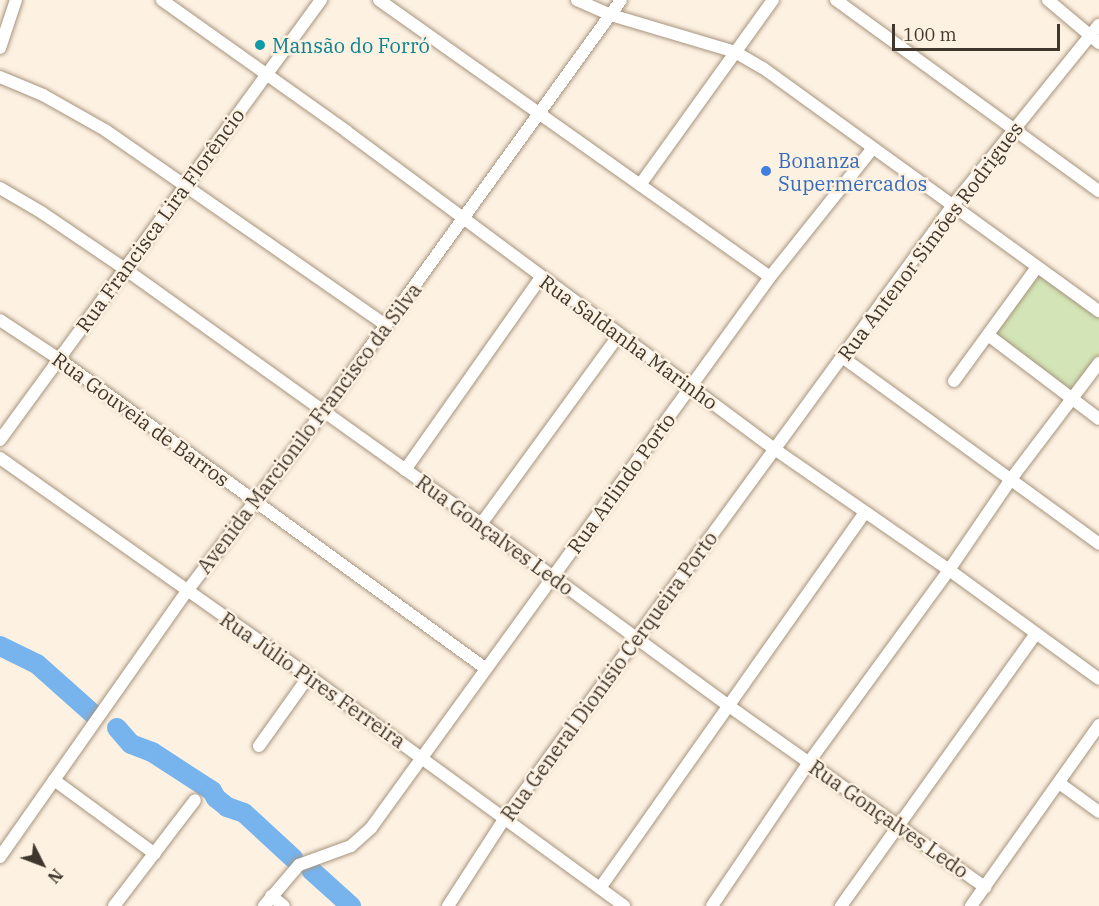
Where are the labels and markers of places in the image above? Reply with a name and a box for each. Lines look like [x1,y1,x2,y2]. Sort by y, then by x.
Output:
place label: Mansão do Forró [272,33,430,57]
marker: Mansão do Forró [253,38,267,52]
place label: Bonanza Supermercados [778,148,927,195]
marker: Bonanza Supermercados [759,164,773,178]

